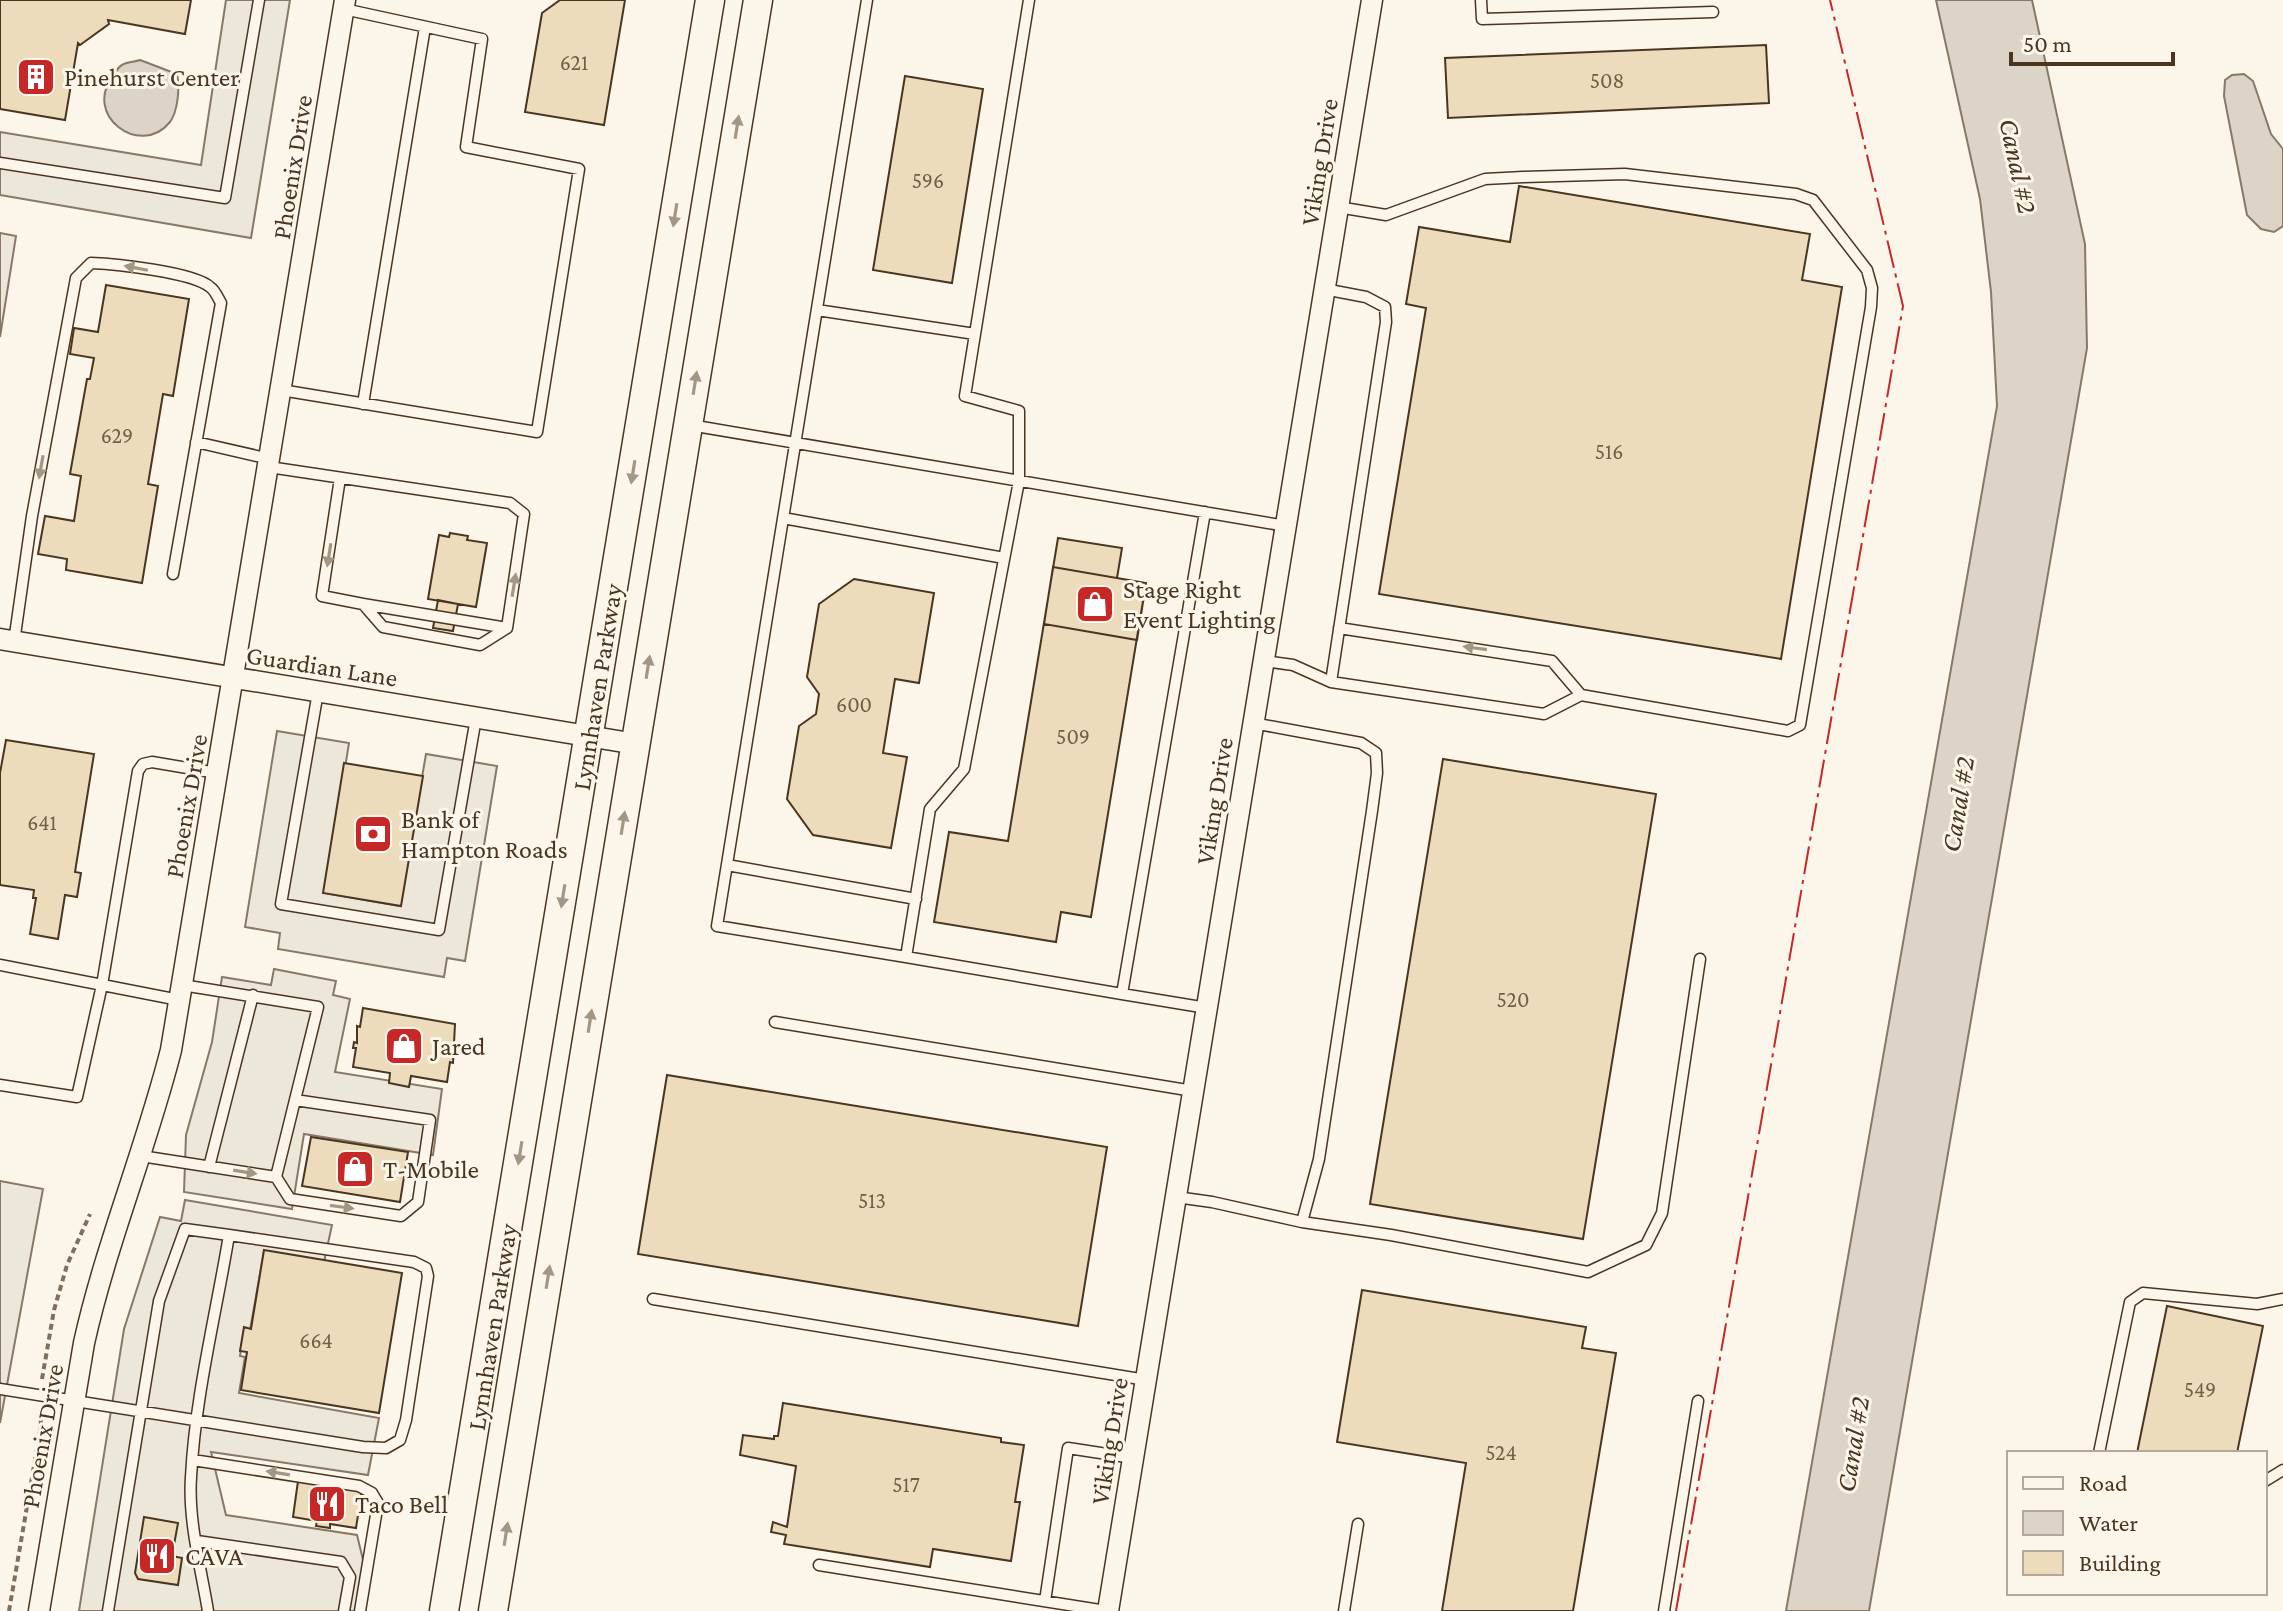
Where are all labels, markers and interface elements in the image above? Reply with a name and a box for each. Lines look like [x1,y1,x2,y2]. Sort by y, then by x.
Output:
scale bar [2011,16,2173,66]
text: 50 m [2023,30,2072,57]
house number: 621 [560,50,588,75]
building icon: Pinehurst Center [15,56,57,98]
place label: Pinehurst Center [64,63,239,92]
house number: 508 [1590,68,1624,93]
street label: Phoenix Drive [267,93,318,241]
street label: Viking Drive [1295,96,1344,228]
one-way arrow [731,114,744,139]
water label: Canal #2 [1993,116,2044,217]
house number: 596 [912,168,944,193]
one-way arrow [668,203,681,228]
one-way arrow [124,261,149,274]
one-way arrow [689,370,702,395]
house number: 629 [101,423,133,448]
house number: 516 [1595,439,1623,464]
one-way arrow [34,455,46,480]
one-way arrow [626,460,638,485]
one-way arrow [322,543,335,568]
one-way arrow [508,572,520,597]
place label: Stage Right Event Lighting [1123,575,1276,634]
street label: Lynnhaven Parkway [567,581,628,792]
shop icon: Stage Right Event Lighting [1074,583,1116,625]
street label: Guardian Lane [244,640,400,693]
one-way arrow [1463,641,1488,654]
one-way arrow [642,654,655,679]
house number: 600 [836,692,872,717]
house number: 509 [1056,724,1090,749]
street label: Phoenix Drive [160,732,213,880]
street label: Viking Drive [1190,735,1239,867]
water label: Canal #2 [1935,754,1980,854]
place label: Bank of Hampton Roads [401,805,568,864]
house number: 641 [27,810,57,835]
one-way arrow [617,810,629,835]
bank icon: Bank of Hampton Roads [352,813,394,855]
one-way arrow [556,884,569,909]
house number: 520 [1497,987,1529,1012]
one-way arrow [584,1008,597,1033]
shop icon: Jared [383,1025,425,1067]
place label: Jared [430,1032,486,1061]
one-way arrow [514,1140,526,1165]
shop icon: T-Mobile [334,1148,376,1190]
place label: T-Mobile [383,1155,479,1184]
one-way arrow [233,1167,258,1179]
house number: 513 [858,1188,886,1213]
one-way arrow [330,1201,355,1214]
street label: Lynnhaven Parkway [462,1221,523,1432]
one-way arrow [542,1265,555,1290]
house number: 664 [299,1328,333,1353]
street label: Phoenix Drive [16,1362,69,1510]
street label: Viking Drive [1085,1375,1134,1507]
house number: 549 [2184,1377,2216,1402]
water label: Canal #2 [1830,1394,1875,1494]
house number: 524 [1485,1440,1517,1465]
legend [2007,1451,2267,1595]
one-way arrow [265,1466,290,1479]
text: Road [2079,1469,2128,1496]
house number: 517 [892,1472,920,1497]
restaurant icon: Taco Bell [306,1483,348,1525]
place label: Taco Bell [355,1490,448,1519]
text: Water [2079,1509,2138,1536]
one-way arrow [500,1521,513,1546]
restaurant icon: CAVA [136,1535,178,1577]
place label: CAVA [185,1542,243,1571]
text: Building [2079,1549,2161,1576]

